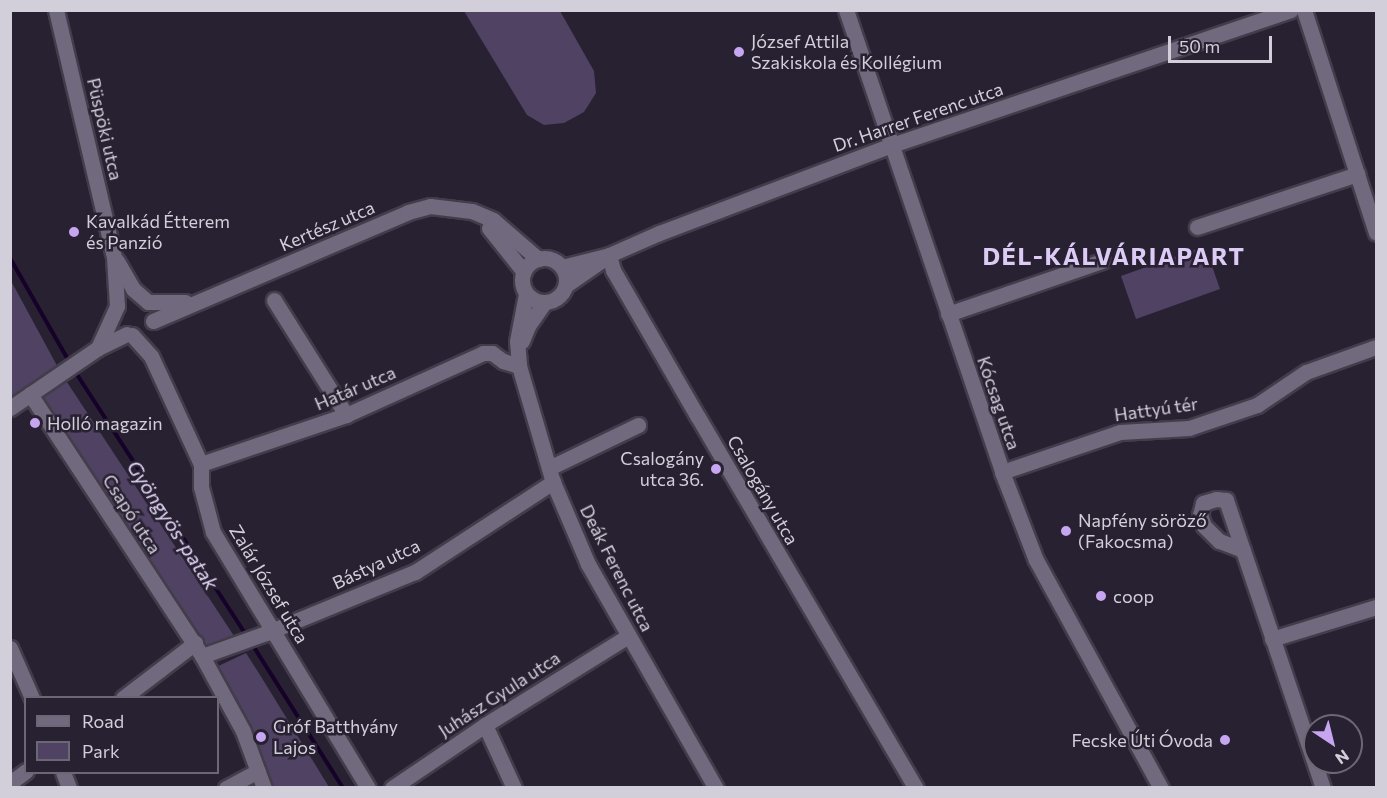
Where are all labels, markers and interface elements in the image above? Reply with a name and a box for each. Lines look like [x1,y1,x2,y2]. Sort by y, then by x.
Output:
scale bar [1171,24,1274,62]
place label: József Attila Szakiskola és Kollégium [751,31,942,74]
text: 50 m [1179,35,1220,57]
marker: József Attila Szakiskola és Kollégium [732,45,746,59]
street label: Püspöki utca [83,76,127,182]
street label: Dr. Harrer Ferenc utca [830,78,1006,156]
street label: Kertész utca [276,196,378,256]
place label: Kavalkád Étterem és Panzió [86,211,230,254]
marker: Kavalkád Étterem és Panzió [67,225,81,239]
district label: DÉL-KÁLVÁRIAPART [982,242,1246,270]
street label: Kócsag utca [973,353,1025,453]
street label: Határ utca [311,361,399,415]
street label: Hattyú tér [1113,392,1199,426]
place label: Holló magazin [47,412,163,434]
marker: Holló magazin [28,416,42,430]
street label: Csalogány utca [723,431,803,549]
place label: Csalogány utca 36. [620,448,704,490]
water label: Gyöngyös-patak [122,456,224,594]
marker: Csalogány utca 36. [709,462,723,476]
street label: Csapó utca [98,470,166,558]
street label: Deák Ferenc utca [576,501,658,635]
place label: Napfény söröző (Fakocsma) [1078,510,1207,552]
street label: Zalár József utca [225,521,313,647]
marker: Napfény söröző (Fakocsma) [1059,524,1073,538]
street label: Bástya utca [329,534,423,594]
place label: coop [1113,585,1154,607]
marker: coop [1094,589,1108,603]
street label: Juhász Gyula utca [434,647,564,741]
legend [24,696,219,774]
text: Road [82,710,124,732]
north arrow [1303,714,1363,774]
place label: Gróf Batthyány Lajos [273,716,398,758]
place label: Fecske Úti Óvoda [1071,729,1213,751]
marker: Gróf Batthyány Lajos [254,730,268,744]
marker: Fecske Úti Óvoda [1218,733,1232,747]
text: Park [82,740,120,762]
text: N [1332,746,1353,769]

